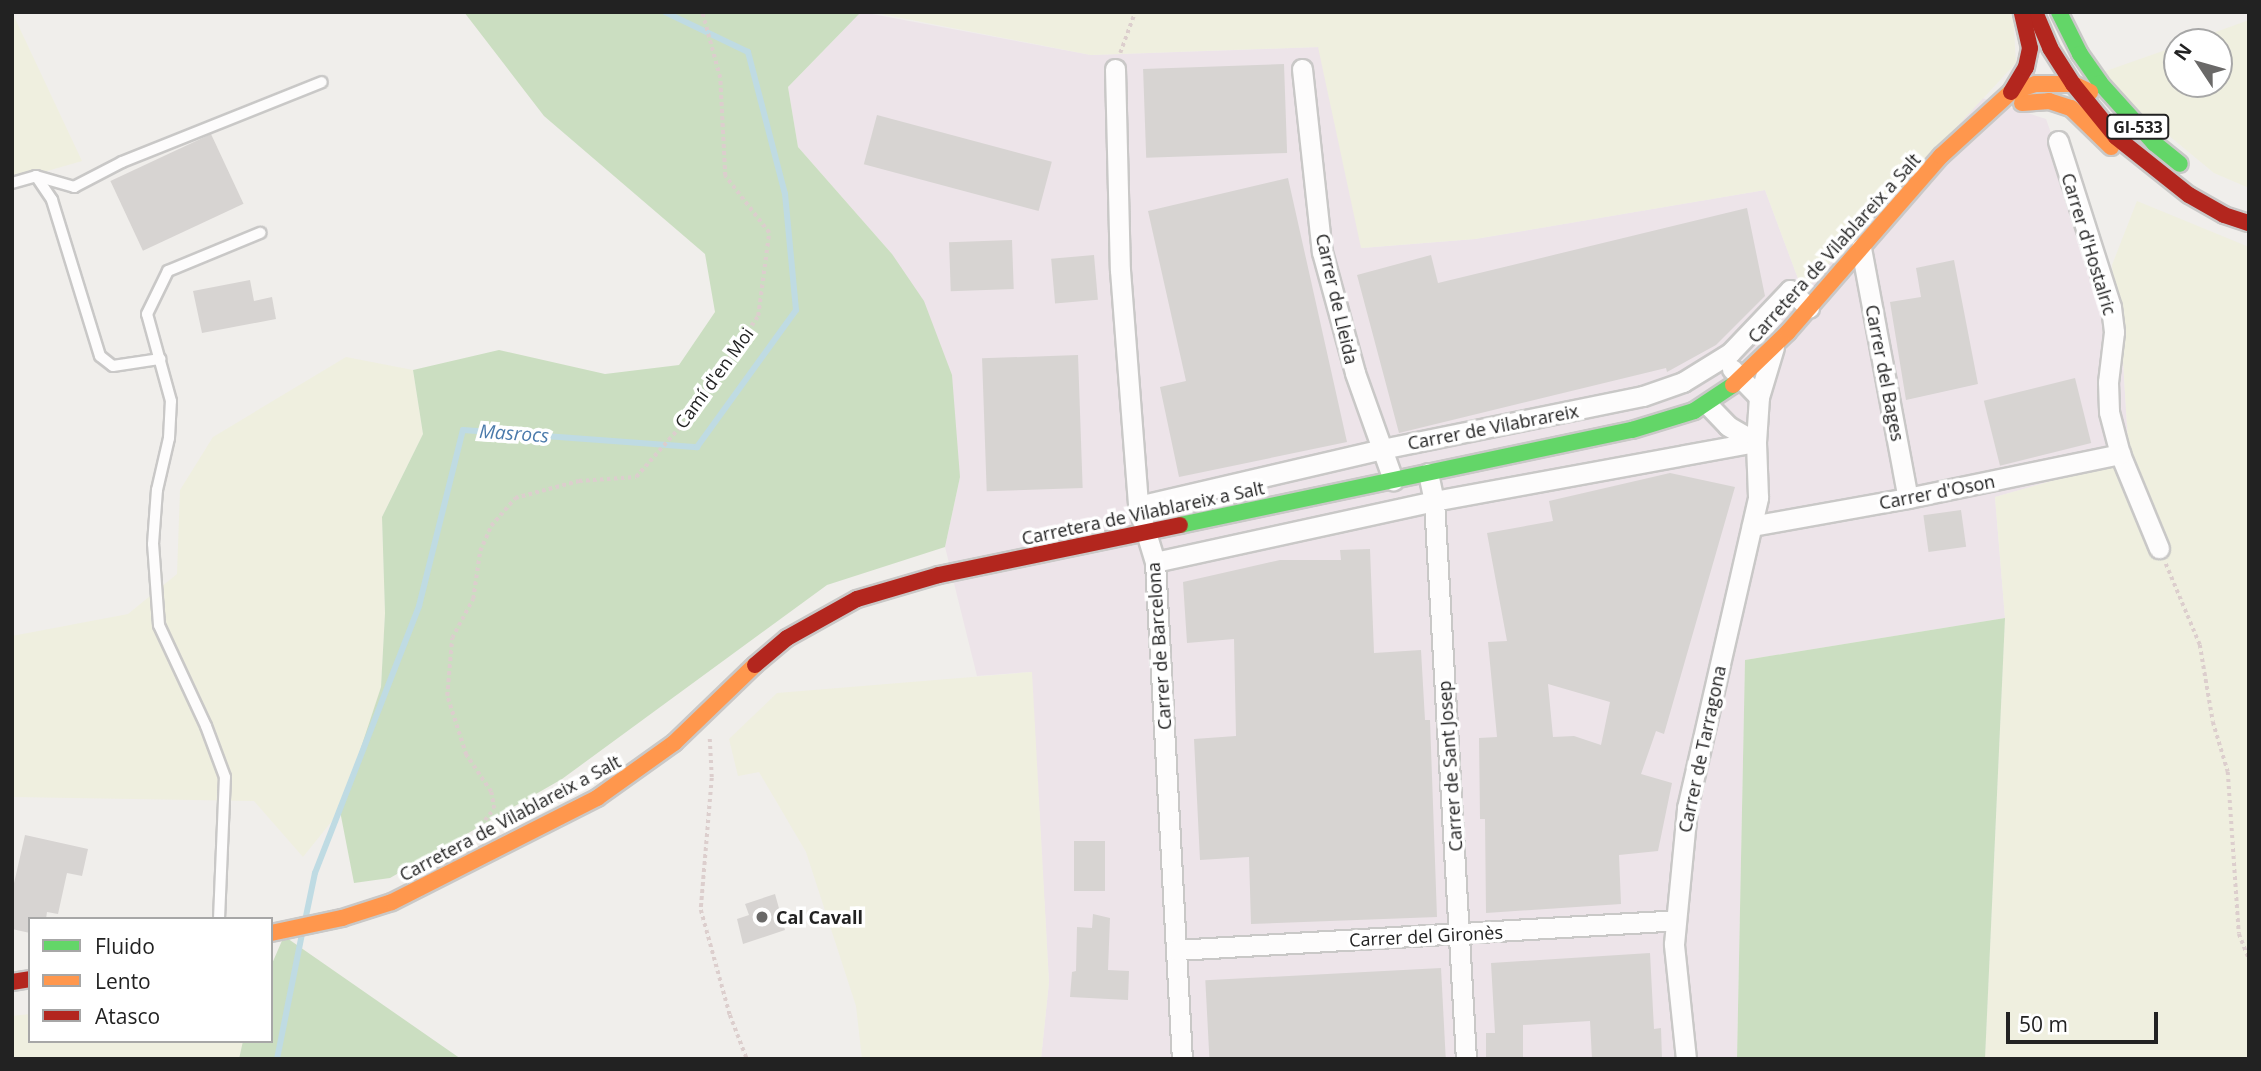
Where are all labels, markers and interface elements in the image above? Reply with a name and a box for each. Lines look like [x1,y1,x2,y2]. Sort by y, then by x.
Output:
north arrow [2163,28,2233,98]
text: N [2168,38,2198,66]
road number: GI-533 [2105,114,2171,140]
street label: Carretera de Vilablareix a Salt [1743,149,1925,347]
street label: Carrer d'Hostalric [2057,170,2121,318]
street label: Carrer de Lleida [1311,231,1363,367]
street label: Carrer del Bages [1861,303,1909,443]
street label: Camí d'en Moi [670,323,758,433]
street label: Carrer de Vilabrareix [1406,400,1580,454]
water label: Masrocs [478,420,550,448]
street label: Carrer d'Oson [1877,470,1997,514]
street label: Carretera de Vilablareix a Salt [1020,477,1266,549]
street label: Carrer de Barcelona [1142,561,1176,731]
street label: Carrer de Tarragona [1674,663,1730,835]
street label: Carrer de Sant Josep [1433,680,1467,852]
street label: Carretera de Vilablareix a Salt [396,750,624,886]
place label: Cal Cavall [776,906,863,928]
marker: Cal Cavall [754,909,770,925]
legend [28,917,273,1043]
street label: Carrer del Gironès [1349,921,1503,951]
text: Fluido [95,932,155,960]
text: Lento [95,967,151,995]
scale bar [2009,998,2161,1042]
text: Atasco [95,1002,160,1030]
text: 50 m [2019,1010,2068,1038]

